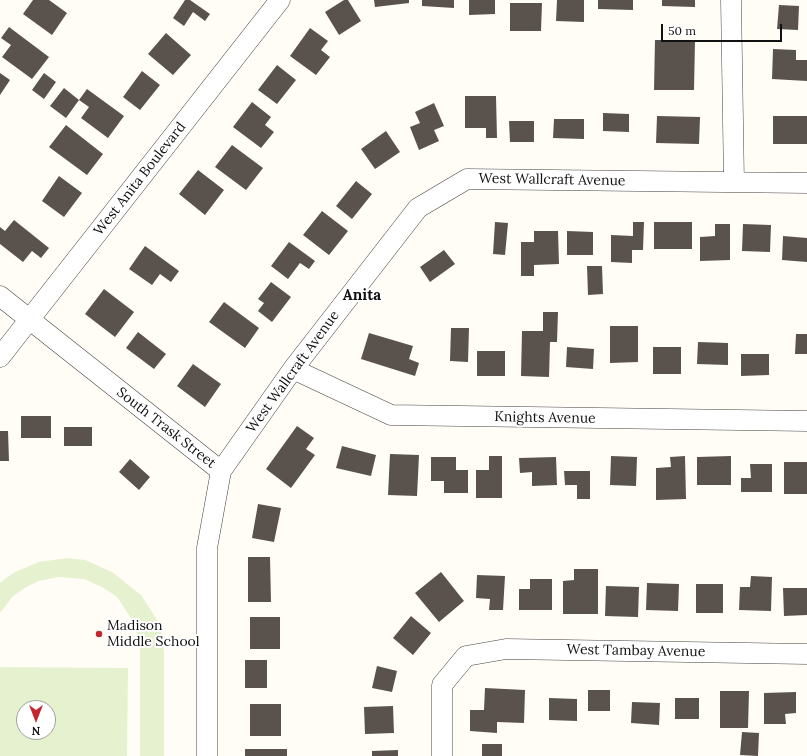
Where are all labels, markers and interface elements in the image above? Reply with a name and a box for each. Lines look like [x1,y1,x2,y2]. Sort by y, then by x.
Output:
scale bar [663,16,784,42]
text: 50 m [668,23,696,38]
street label: West Anita Boulevard [90,119,190,239]
street label: West Wallcraft Avenue [478,170,626,190]
district label: Anita [343,287,381,305]
street label: West Wallcraft Avenue [243,308,343,436]
street label: South Trask Street [113,384,219,472]
street label: Knights Avenue [494,409,596,427]
place label: Madison Middle School [107,618,200,650]
marker: Madison Middle School [94,629,104,639]
street label: West Tambay Avenue [566,641,706,661]
north arrow [16,700,56,740]
text: N [32,724,40,738]

